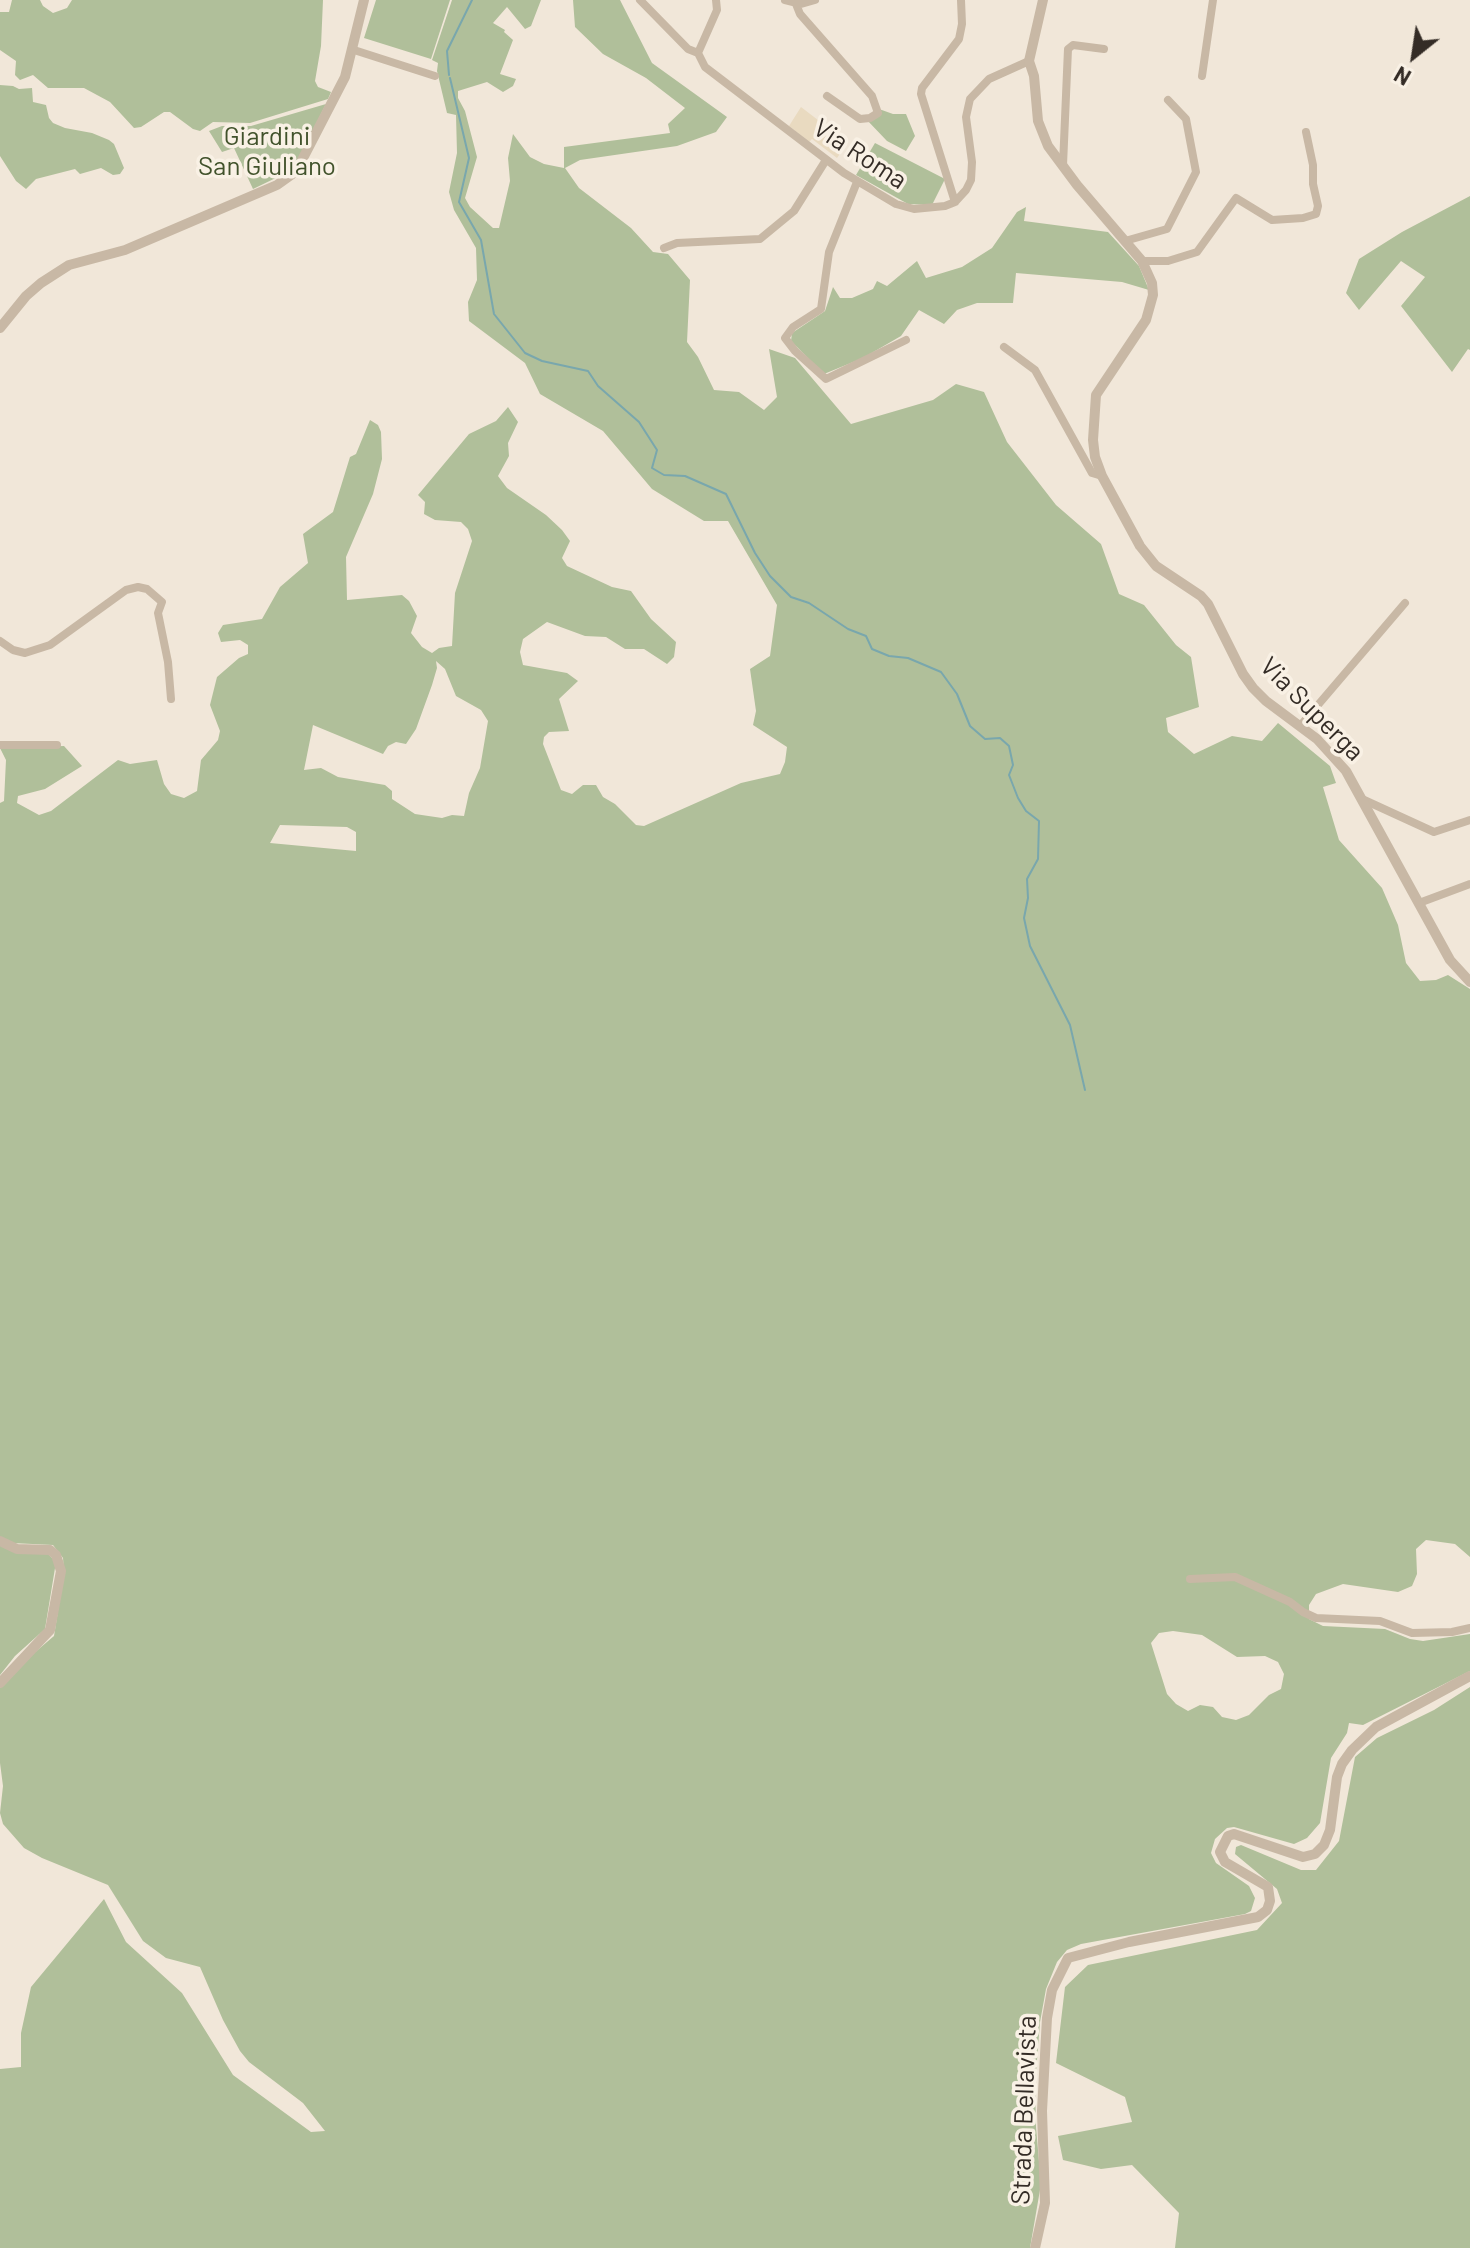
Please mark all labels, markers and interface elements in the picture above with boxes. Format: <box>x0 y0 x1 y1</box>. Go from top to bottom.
north arrow <box>1374 16 1454 96</box>
text: N <box>1389 62 1415 92</box>
street label: Via Roma <box>807 112 913 196</box>
park label: Giardini San Giuliano <box>198 120 336 182</box>
street label: Via Superga <box>1254 651 1370 767</box>
street label: Strada Bellavista <box>1005 2015 1043 2205</box>

